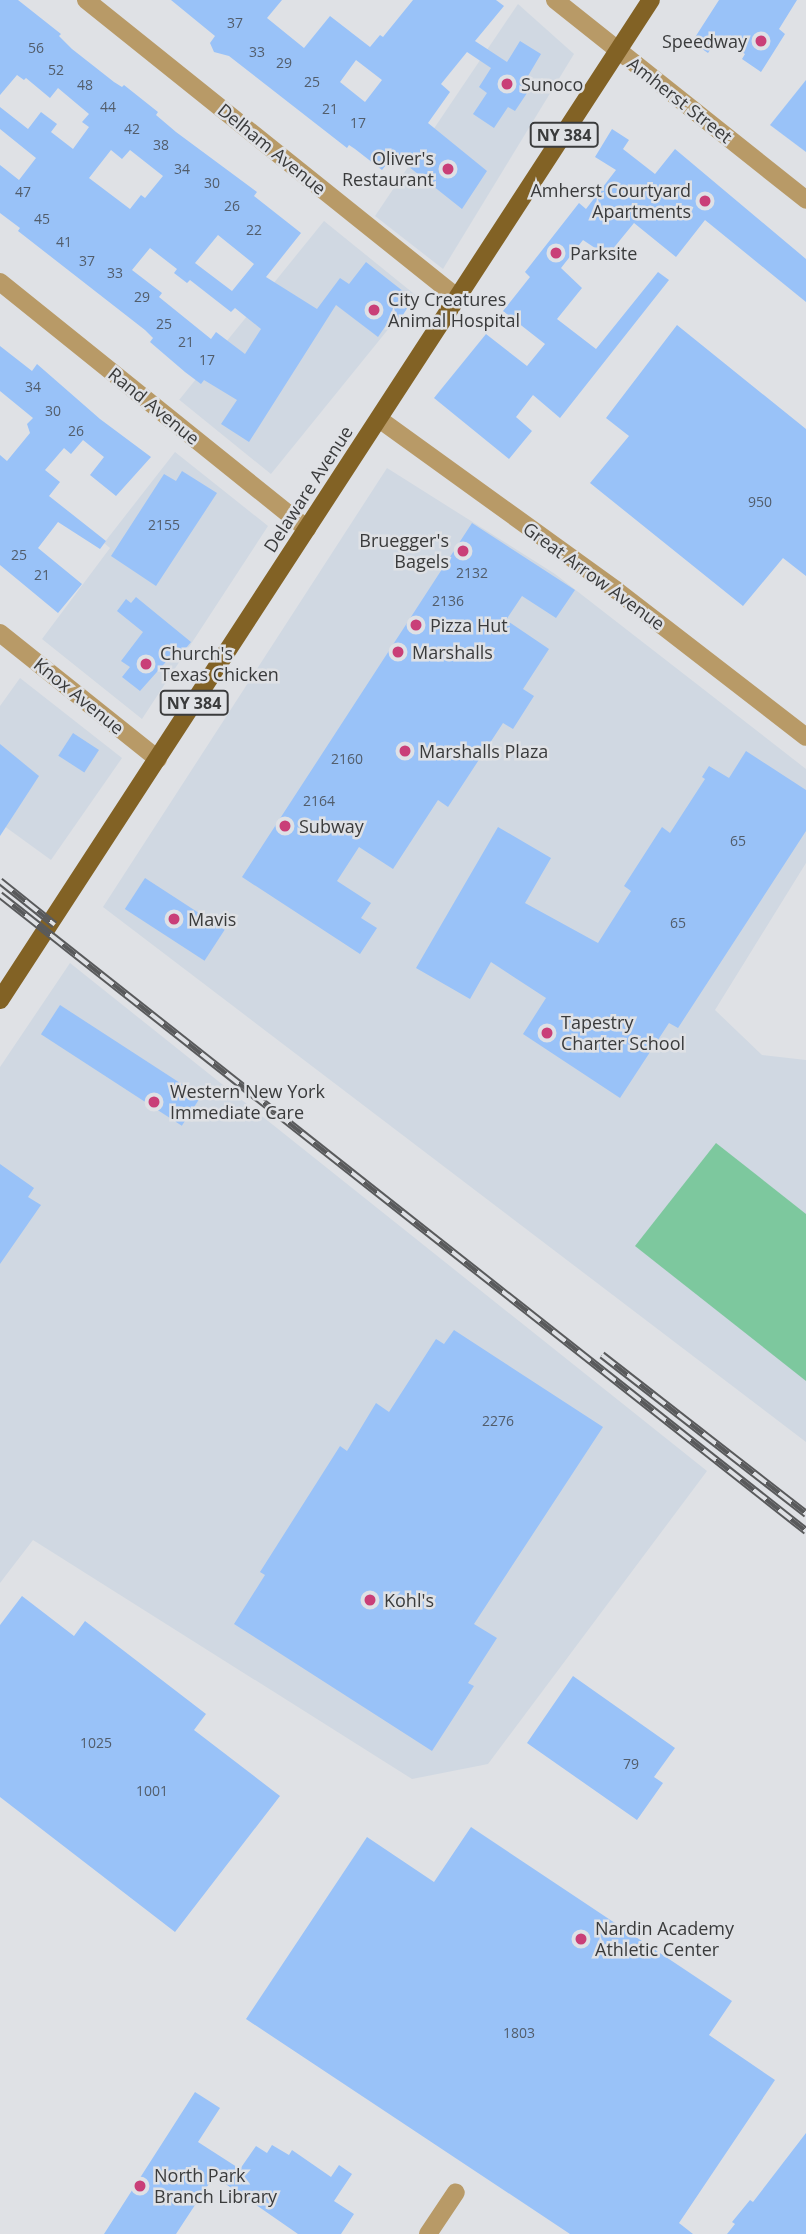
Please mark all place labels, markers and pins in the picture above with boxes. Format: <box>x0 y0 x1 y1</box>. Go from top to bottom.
place label: Speedway <box>662 30 747 52</box>
marker: Speedway <box>753 33 769 49</box>
place label: Sunoco <box>521 73 583 95</box>
marker: Sunoco <box>499 76 515 92</box>
place label: Oliver's Restaurant <box>342 148 434 190</box>
marker: Oliver's Restaurant <box>440 161 456 177</box>
place label: Amherst Courtyard Apartments <box>530 180 691 222</box>
marker: Amherst Courtyard Apartments <box>697 193 713 209</box>
place label: Parksite <box>570 242 637 264</box>
marker: Parksite <box>548 245 564 261</box>
place label: City Creatures Animal Hospital <box>388 289 520 332</box>
marker: City Creatures Animal Hospital <box>366 302 382 318</box>
place label: Bruegger's Bagels <box>359 530 449 572</box>
marker: Bruegger's Bagels <box>455 543 471 559</box>
place label: Pizza Hut <box>430 614 508 636</box>
marker: Pizza Hut <box>408 617 424 633</box>
place label: Marshalls <box>412 641 493 663</box>
place label: Church's Texas Chicken <box>160 643 279 686</box>
marker: Marshalls <box>390 644 406 660</box>
marker: Church's Texas Chicken <box>138 656 154 672</box>
place label: Marshalls Plaza <box>419 740 548 762</box>
marker: Marshalls Plaza <box>397 743 413 759</box>
place label: Subway <box>299 815 364 837</box>
marker: Subway <box>277 818 293 834</box>
place label: Mavis <box>188 908 236 930</box>
marker: Mavis <box>166 911 182 927</box>
place label: Tapestry Charter School <box>561 1012 685 1054</box>
marker: Tapestry Charter School <box>539 1025 555 1041</box>
place label: Western New York Immediate Care <box>170 1081 325 1124</box>
marker: Western New York Immediate Care <box>144 1092 164 1112</box>
place label: Kohl's <box>384 1589 434 1611</box>
marker: Kohl's <box>362 1592 378 1608</box>
place label: Nardin Academy Athletic Center <box>595 1918 734 1960</box>
marker: Nardin Academy Athletic Center <box>573 1931 589 1947</box>
place label: North Park Branch Library <box>154 2165 277 2208</box>
marker: North Park Branch Library <box>132 2178 148 2194</box>

